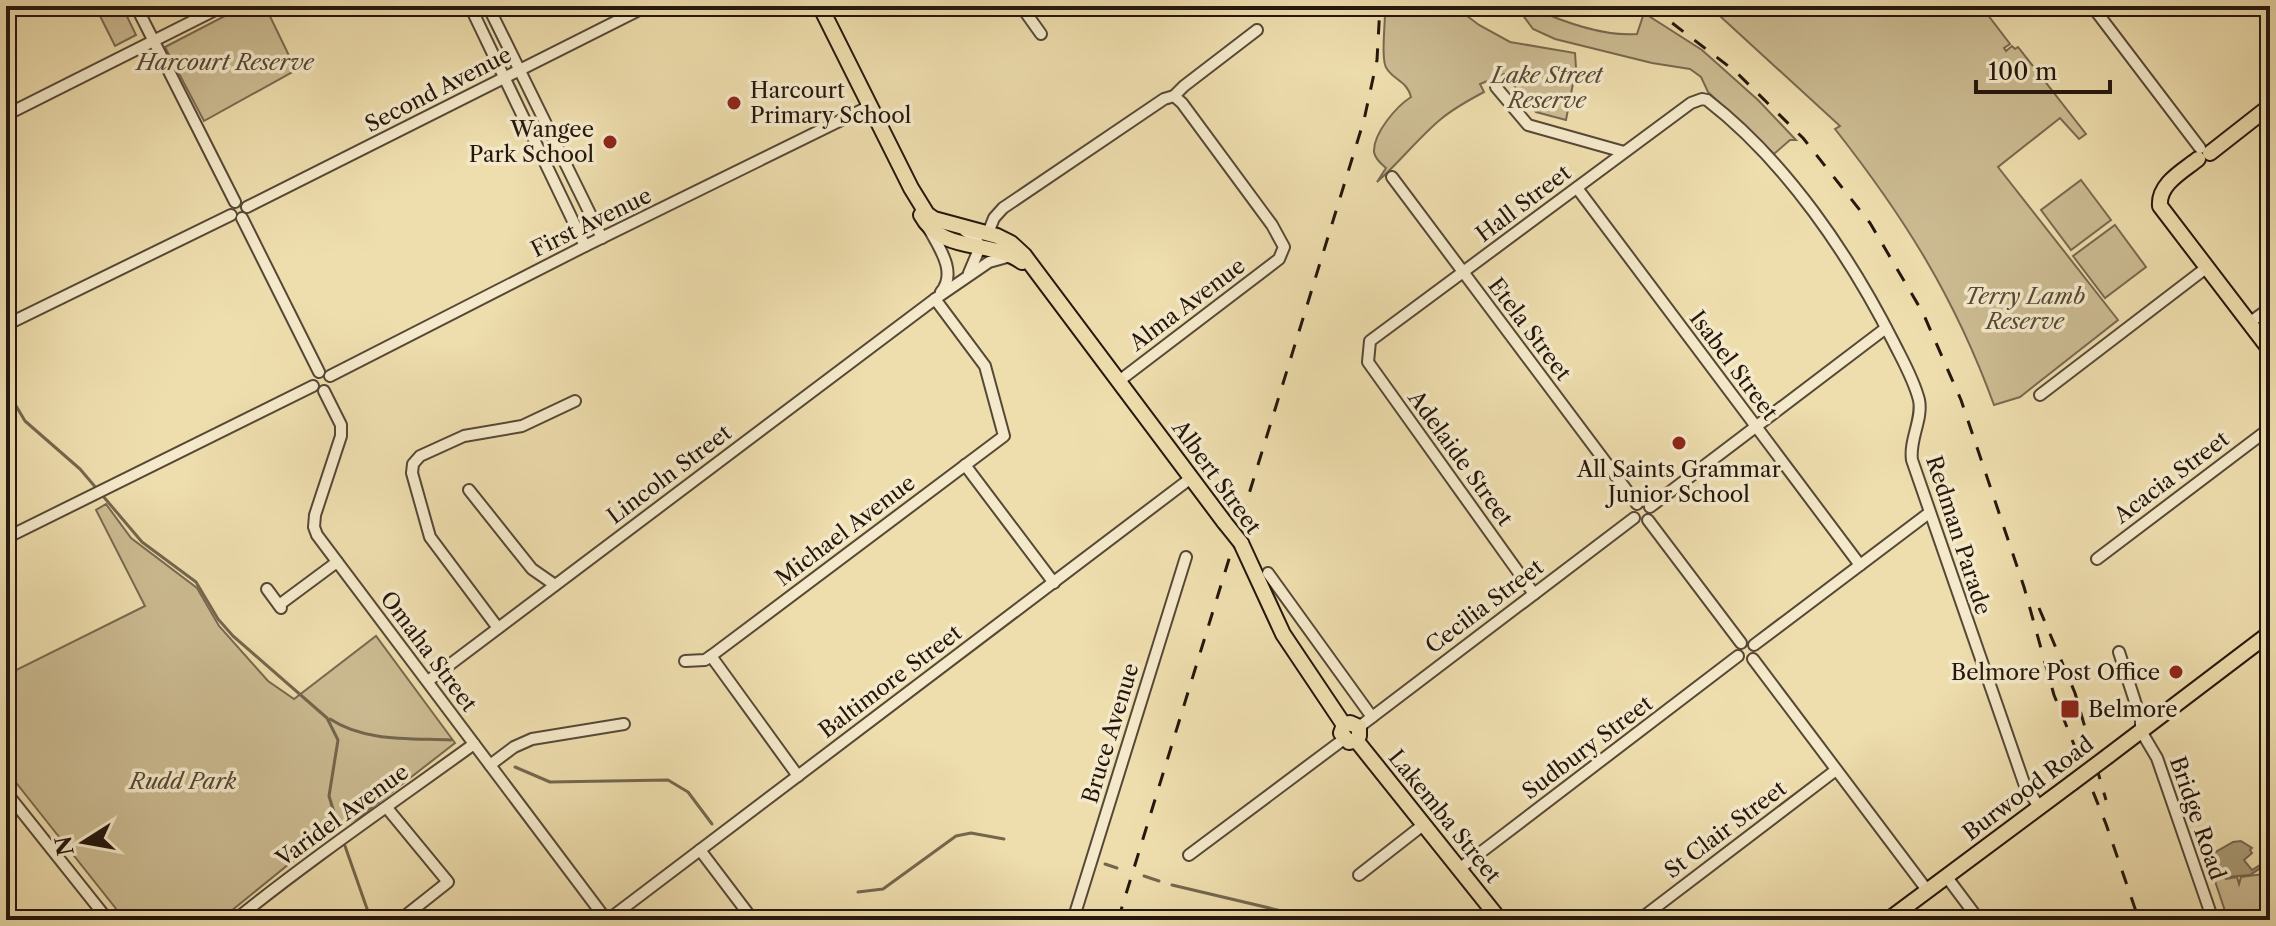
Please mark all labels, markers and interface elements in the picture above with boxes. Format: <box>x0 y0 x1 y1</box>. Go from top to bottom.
street label: Second Avenue <box>360 41 516 138</box>
scale bar <box>1976 44 2110 94</box>
park label: Harcourt Reserve <box>134 49 315 76</box>
text: 100 m <box>1988 57 2057 86</box>
park label: Lake Street Reserve <box>1489 62 1604 114</box>
place label: Harcourt Primary School <box>750 77 912 129</box>
marker: Harcourt Primary School <box>725 94 743 112</box>
place label: Wangee Park School <box>469 116 594 168</box>
marker: Wangee Park School <box>601 133 619 151</box>
street label: Hall Street <box>1471 159 1576 248</box>
street label: First Avenue <box>527 182 656 263</box>
street label: Alma Avenue <box>1123 252 1250 357</box>
street label: Etela Street <box>1482 273 1577 386</box>
park label: Terry Lamb Reserve <box>1965 283 2085 335</box>
street label: Isabel Street <box>1684 305 1784 425</box>
street label: Adelaide Street <box>1402 385 1519 531</box>
street label: Albert Street <box>1166 414 1267 539</box>
street label: Lincoln Street <box>602 419 737 530</box>
street label: Acacia Street <box>2108 425 2234 530</box>
marker: All Saints Grammar Junior School <box>1670 434 1688 452</box>
street label: Redman Parade <box>1920 452 1997 618</box>
place label: All Saints Grammar Junior School <box>1576 456 1781 508</box>
street label: Michael Avenue <box>770 469 920 592</box>
street label: Cecilia Street <box>1420 553 1549 659</box>
street label: Omaha Street <box>375 586 483 717</box>
street label: Baltimore Street <box>814 619 967 744</box>
place label: Belmore Post Office <box>1951 659 2160 686</box>
street label: Bruce Avenue <box>1076 660 1145 807</box>
marker: Belmore Post Office <box>2167 663 2185 681</box>
street label: Sudbury Street <box>1517 690 1658 805</box>
place label: Belmore <box>2088 696 2177 723</box>
marker: Belmore <box>2059 698 2081 720</box>
street label: Burwood Road <box>1958 731 2099 846</box>
street label: Lakemba Street <box>1383 744 1507 889</box>
street label: Bridge Road <box>2164 753 2231 883</box>
street label: Varidel Avenue <box>270 758 414 873</box>
park label: Rudd Park <box>128 768 237 795</box>
street label: St Clair Street <box>1659 775 1792 884</box>
north arrow <box>44 802 124 882</box>
text: N <box>50 834 80 858</box>

